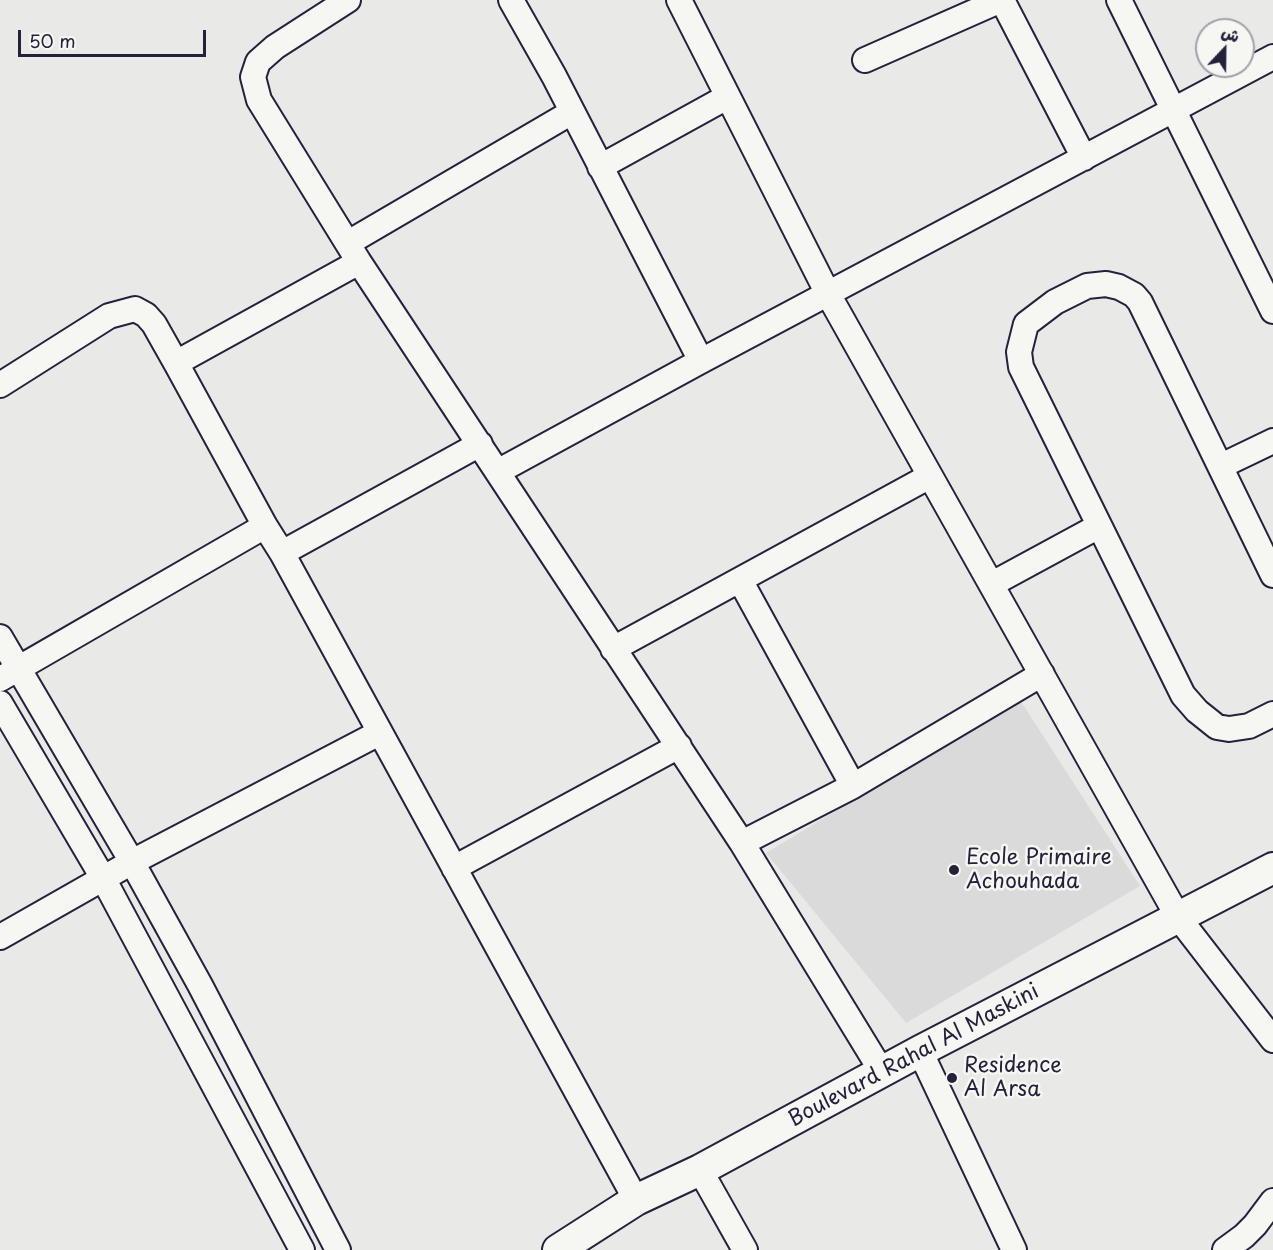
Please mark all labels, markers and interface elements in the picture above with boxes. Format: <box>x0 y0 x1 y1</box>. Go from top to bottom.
scale bar <box>21 18 208 56</box>
north arrow <box>1195 18 1255 78</box>
text: ش <box>1218 19 1244 48</box>
text: 50 m <box>29 27 76 54</box>
place label: Ecole Primaire Achouhada <box>966 845 1112 895</box>
marker: Ecole Primaire Achouhada <box>947 863 961 877</box>
street label: Boulevard Rahal Al Maskini <box>784 979 1044 1133</box>
place label: Residence Al Arsa <box>964 1053 1062 1103</box>
marker: Residence Al Arsa <box>945 1071 959 1085</box>

